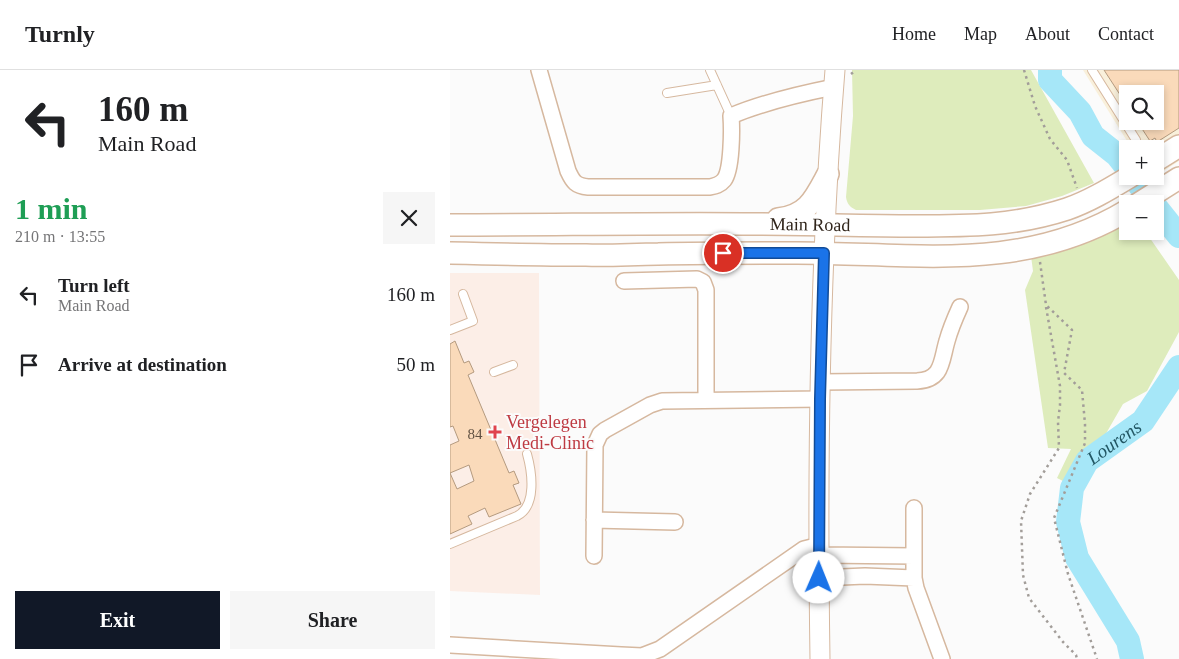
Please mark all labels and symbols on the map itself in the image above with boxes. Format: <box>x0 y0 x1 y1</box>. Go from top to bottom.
street label: Main Road <box>770 214 850 235</box>
pin <box>702 232 744 274</box>
place label: Vergelegen Medi-Clinic <box>506 412 594 453</box>
water label: Lourens <box>1082 416 1145 469</box>
marker: Vergelegen Medi-Clinic <box>488 425 502 439</box>
house number: 84 <box>468 426 483 442</box>
position arrow <box>792 551 844 603</box>

